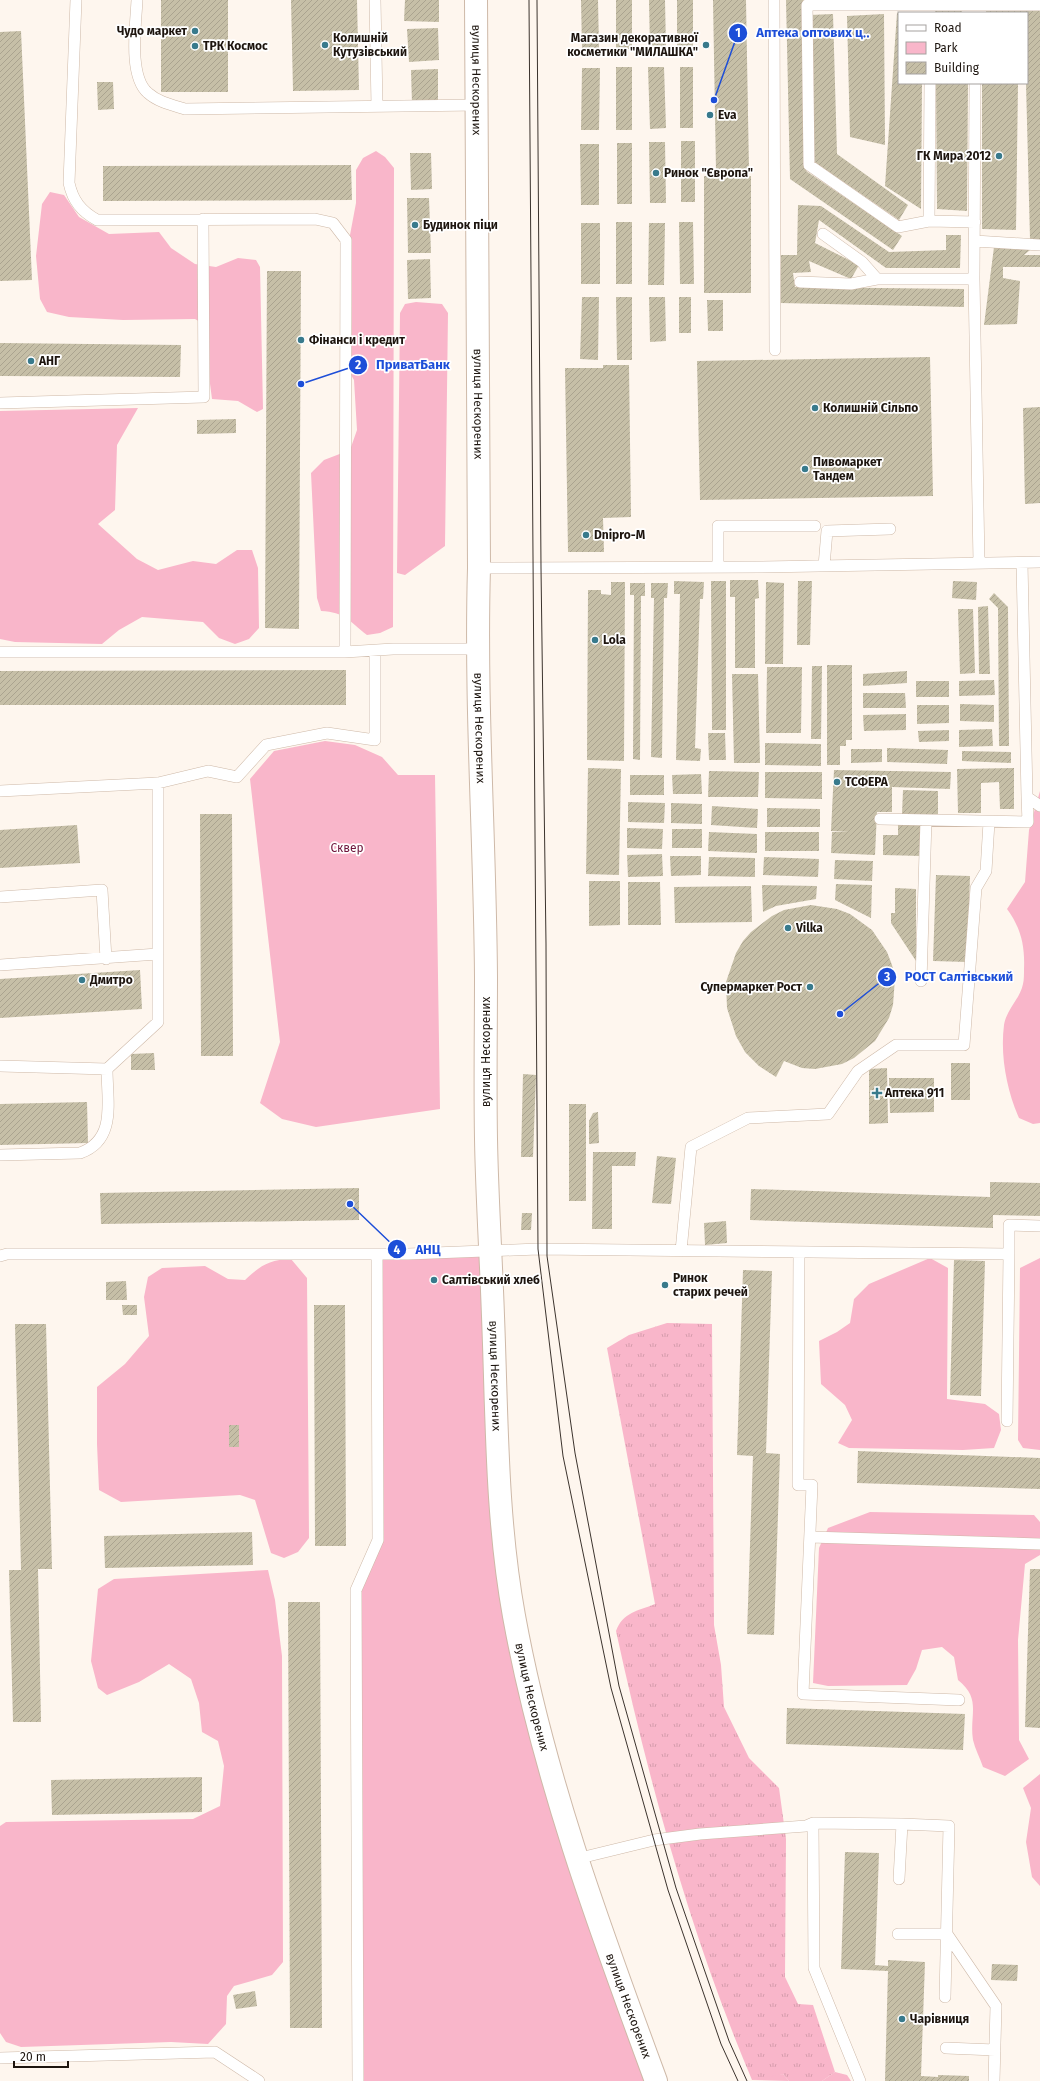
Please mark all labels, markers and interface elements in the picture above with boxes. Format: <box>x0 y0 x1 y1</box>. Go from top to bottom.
legend <box>898 12 1028 84</box>
callout: Аптека оптових ц‥ <box>728 20 877 45</box>
text: Road <box>934 21 962 35</box>
place label: Чудо маркет <box>117 24 187 38</box>
street label: вулиця Нескорених <box>469 25 484 136</box>
text: Аптека оптових ц‥ <box>755 25 870 40</box>
marker: Чудо маркет <box>190 26 200 36</box>
text: 1 <box>735 26 741 40</box>
place label: Колишній Кутузівський <box>333 31 407 59</box>
place label: Магазин декоративної косметики "МИЛАШКА" <box>567 31 700 59</box>
place label: ТРК Космос <box>203 39 268 53</box>
marker: Колишній Кутузівський <box>320 40 330 50</box>
marker: Магазин декоративної косметики "МИЛАШКА" <box>701 40 711 50</box>
marker: ТРК Космос <box>190 41 200 51</box>
text: Park <box>934 41 958 55</box>
text: Building <box>934 61 980 75</box>
place label: Eva <box>718 108 737 122</box>
marker: Eva <box>705 110 715 120</box>
place label: ГК Мира 2012 <box>917 149 991 163</box>
marker: ГК Мира 2012 <box>994 151 1004 161</box>
place label: Ринок "Європа" <box>664 166 753 180</box>
marker: Ринок "Європа" <box>651 168 661 178</box>
place label: Будинок піци <box>423 218 498 232</box>
marker: Будинок піци <box>410 220 420 230</box>
place label: Фінанси і кредит <box>309 333 405 347</box>
marker: Фінанси і кредит <box>296 335 306 345</box>
street label: вулиця Нескорених <box>471 349 485 460</box>
callout: ПриватБанк <box>348 352 458 377</box>
place label: АНГ <box>38 354 61 368</box>
marker: АНГ <box>26 356 36 366</box>
text: ПриватБанк <box>376 357 451 372</box>
text: 2 <box>355 358 361 372</box>
place label: Колишній Сільпо <box>823 401 918 415</box>
marker: Колишній Сільпо <box>810 403 820 413</box>
place label: Пивомаркет Тандем <box>813 455 882 483</box>
marker: Пивомаркет Тандем <box>800 464 810 474</box>
place label: Dnipro-M <box>594 528 646 542</box>
marker: Dnipro-M <box>581 530 591 540</box>
place label: Lola <box>603 633 626 647</box>
marker: Lola <box>590 635 600 645</box>
street label: вулиця Нескорених <box>471 672 488 784</box>
place label: ТСФЕРА <box>845 775 889 789</box>
marker: ТСФЕРА <box>832 777 842 787</box>
park label: Сквер <box>330 841 364 855</box>
place label: Vilka <box>795 921 823 935</box>
marker: Vilka <box>783 923 793 933</box>
callout: РОСТ Салтівський <box>877 964 1021 989</box>
text: РОСТ Салтівський <box>905 969 1013 984</box>
text: 3 <box>883 970 890 984</box>
place label: Дмитро <box>89 973 133 987</box>
marker: Дмитро <box>77 975 87 985</box>
place label: Супермаркет Рост <box>700 980 802 994</box>
marker: Супермаркет Рост <box>805 982 815 992</box>
street label: вулиця Нескорених <box>479 996 493 1107</box>
place label: Аптека 911 <box>884 1086 944 1100</box>
marker: Аптека 911 <box>872 1088 882 1098</box>
callout: АНЦ <box>387 1237 449 1262</box>
text: АНЦ <box>414 1242 441 1257</box>
text: 4 <box>394 1243 401 1257</box>
place label: Ринок старих речей <box>673 1271 748 1299</box>
place label: Салтівський хлеб <box>442 1273 540 1287</box>
marker: Салтівський хлеб <box>429 1275 439 1285</box>
marker: Ринок старих речей <box>660 1280 670 1290</box>
street label: вулиця Нескорених <box>486 1320 504 1432</box>
street label: вулиця Нескорених <box>512 1641 552 1753</box>
street label: вулиця Нескорених <box>603 1951 654 2060</box>
place label: Чарівниця <box>910 2012 969 2026</box>
marker: Чарівниця <box>897 2014 907 2024</box>
scale bar <box>14 2043 68 2069</box>
text: 20 m <box>20 2050 46 2064</box>

